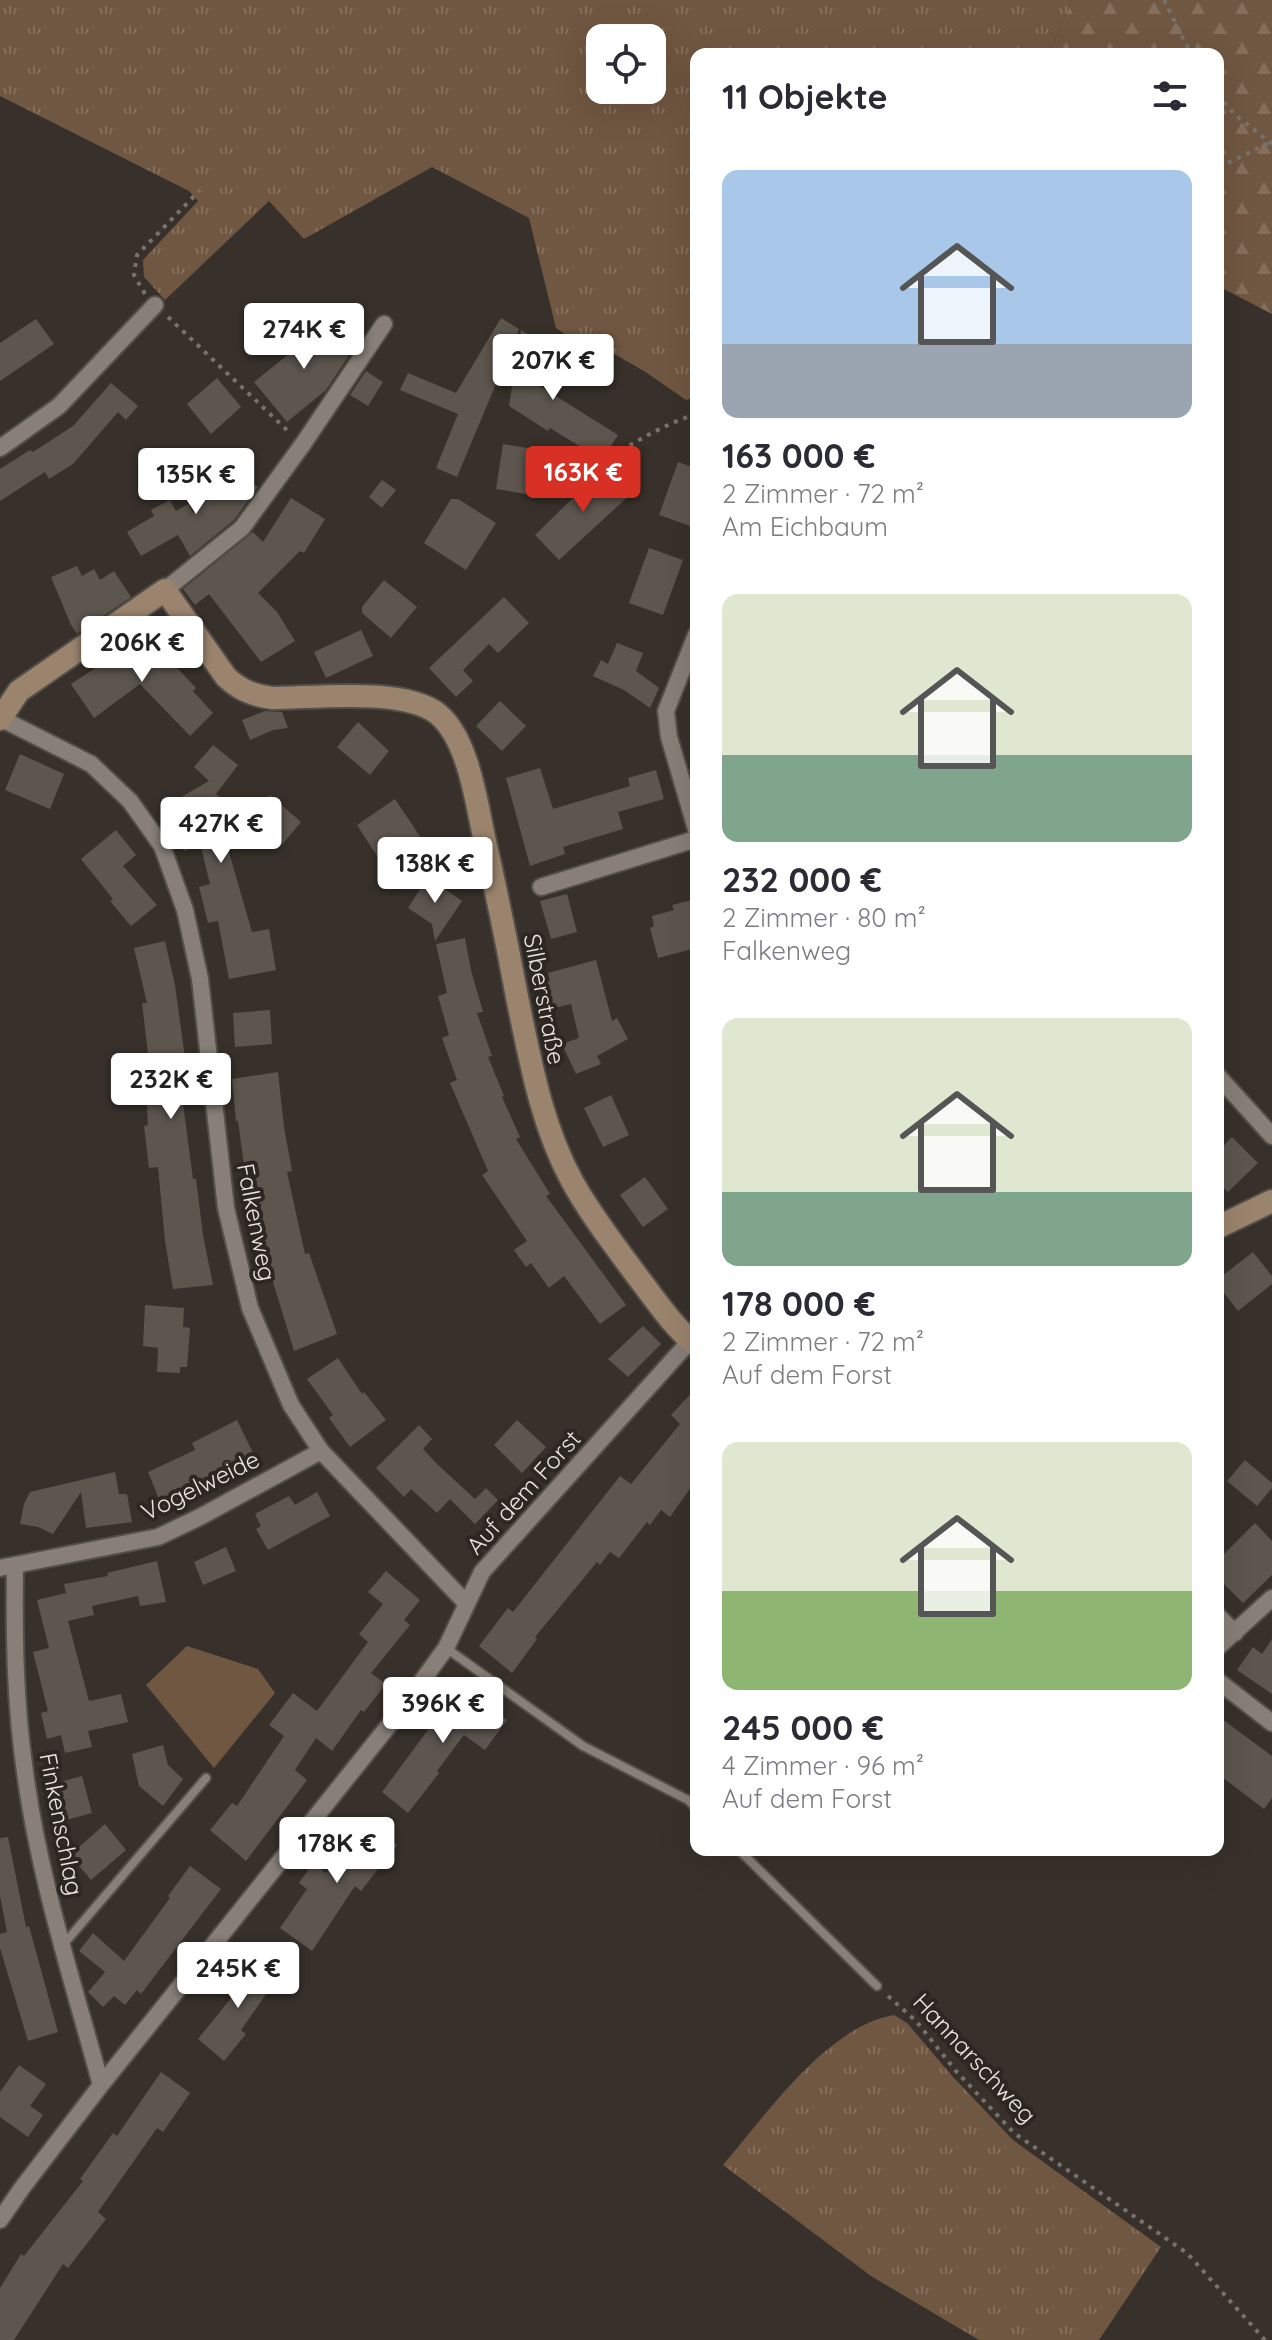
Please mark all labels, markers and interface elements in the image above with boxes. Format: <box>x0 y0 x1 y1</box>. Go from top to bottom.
map controls <box>586 24 666 104</box>
button: locate <box>586 24 666 104</box>
icon: filters <box>1148 74 1192 118</box>
text: 11 Objekte <box>722 75 888 118</box>
icon: home <box>885 222 1029 366</box>
pin: 274K € <box>239 303 369 371</box>
text: 274K € <box>262 312 346 345</box>
pin: 207K € <box>488 334 618 402</box>
text: 207K € <box>511 343 595 376</box>
text: 163 000 € <box>722 434 875 477</box>
pin: 163K € <box>518 446 648 514</box>
pin: 135K € <box>131 448 261 516</box>
text: 163K € <box>543 455 623 488</box>
text: 135K € <box>156 457 236 490</box>
text: 2 Zimmer · 72 m² <box>722 477 924 510</box>
text: Am Eichbaum <box>722 510 888 543</box>
pin: 206K € <box>77 616 207 684</box>
text: 206K € <box>99 625 185 658</box>
icon: home <box>885 646 1029 790</box>
pin: 427K € <box>156 797 286 865</box>
text: 427K € <box>179 806 263 839</box>
pin: 138K € <box>370 837 500 905</box>
text: 138K € <box>396 846 474 879</box>
text: 232 000 € <box>722 858 882 901</box>
text: 2 Zimmer · 80 m² <box>722 901 926 934</box>
street label: Silberstraße <box>518 931 572 1067</box>
text: Falkenweg <box>722 934 851 967</box>
pin: 232K € <box>106 1053 236 1121</box>
text: 232K € <box>129 1062 213 1095</box>
icon: home <box>885 1070 1029 1214</box>
street label: Falkenweg <box>231 1161 283 1283</box>
text: 178 000 € <box>722 1282 876 1325</box>
text: 2 Zimmer · 72 m² <box>722 1325 924 1358</box>
text: Auf dem Forst <box>722 1358 892 1391</box>
street label: Auf dem Forst <box>459 1424 587 1560</box>
street label: Vogelweide <box>136 1443 264 1527</box>
icon: home <box>885 1494 1029 1638</box>
pin: 396K € <box>378 1677 508 1745</box>
text: 396K € <box>401 1686 485 1719</box>
text: 245 000 € <box>722 1706 884 1749</box>
text: 4 Zimmer · 96 m² <box>722 1749 924 1782</box>
street label: Finkenschlag <box>33 1750 91 1898</box>
text: Auf dem Forst <box>722 1782 892 1815</box>
pin: 178K € <box>272 1817 402 1885</box>
text: 178K € <box>297 1826 377 1859</box>
pin: 245K € <box>173 1942 303 2010</box>
text: 245K € <box>195 1951 281 1984</box>
street label: Hannarschweg <box>907 1987 1043 2129</box>

